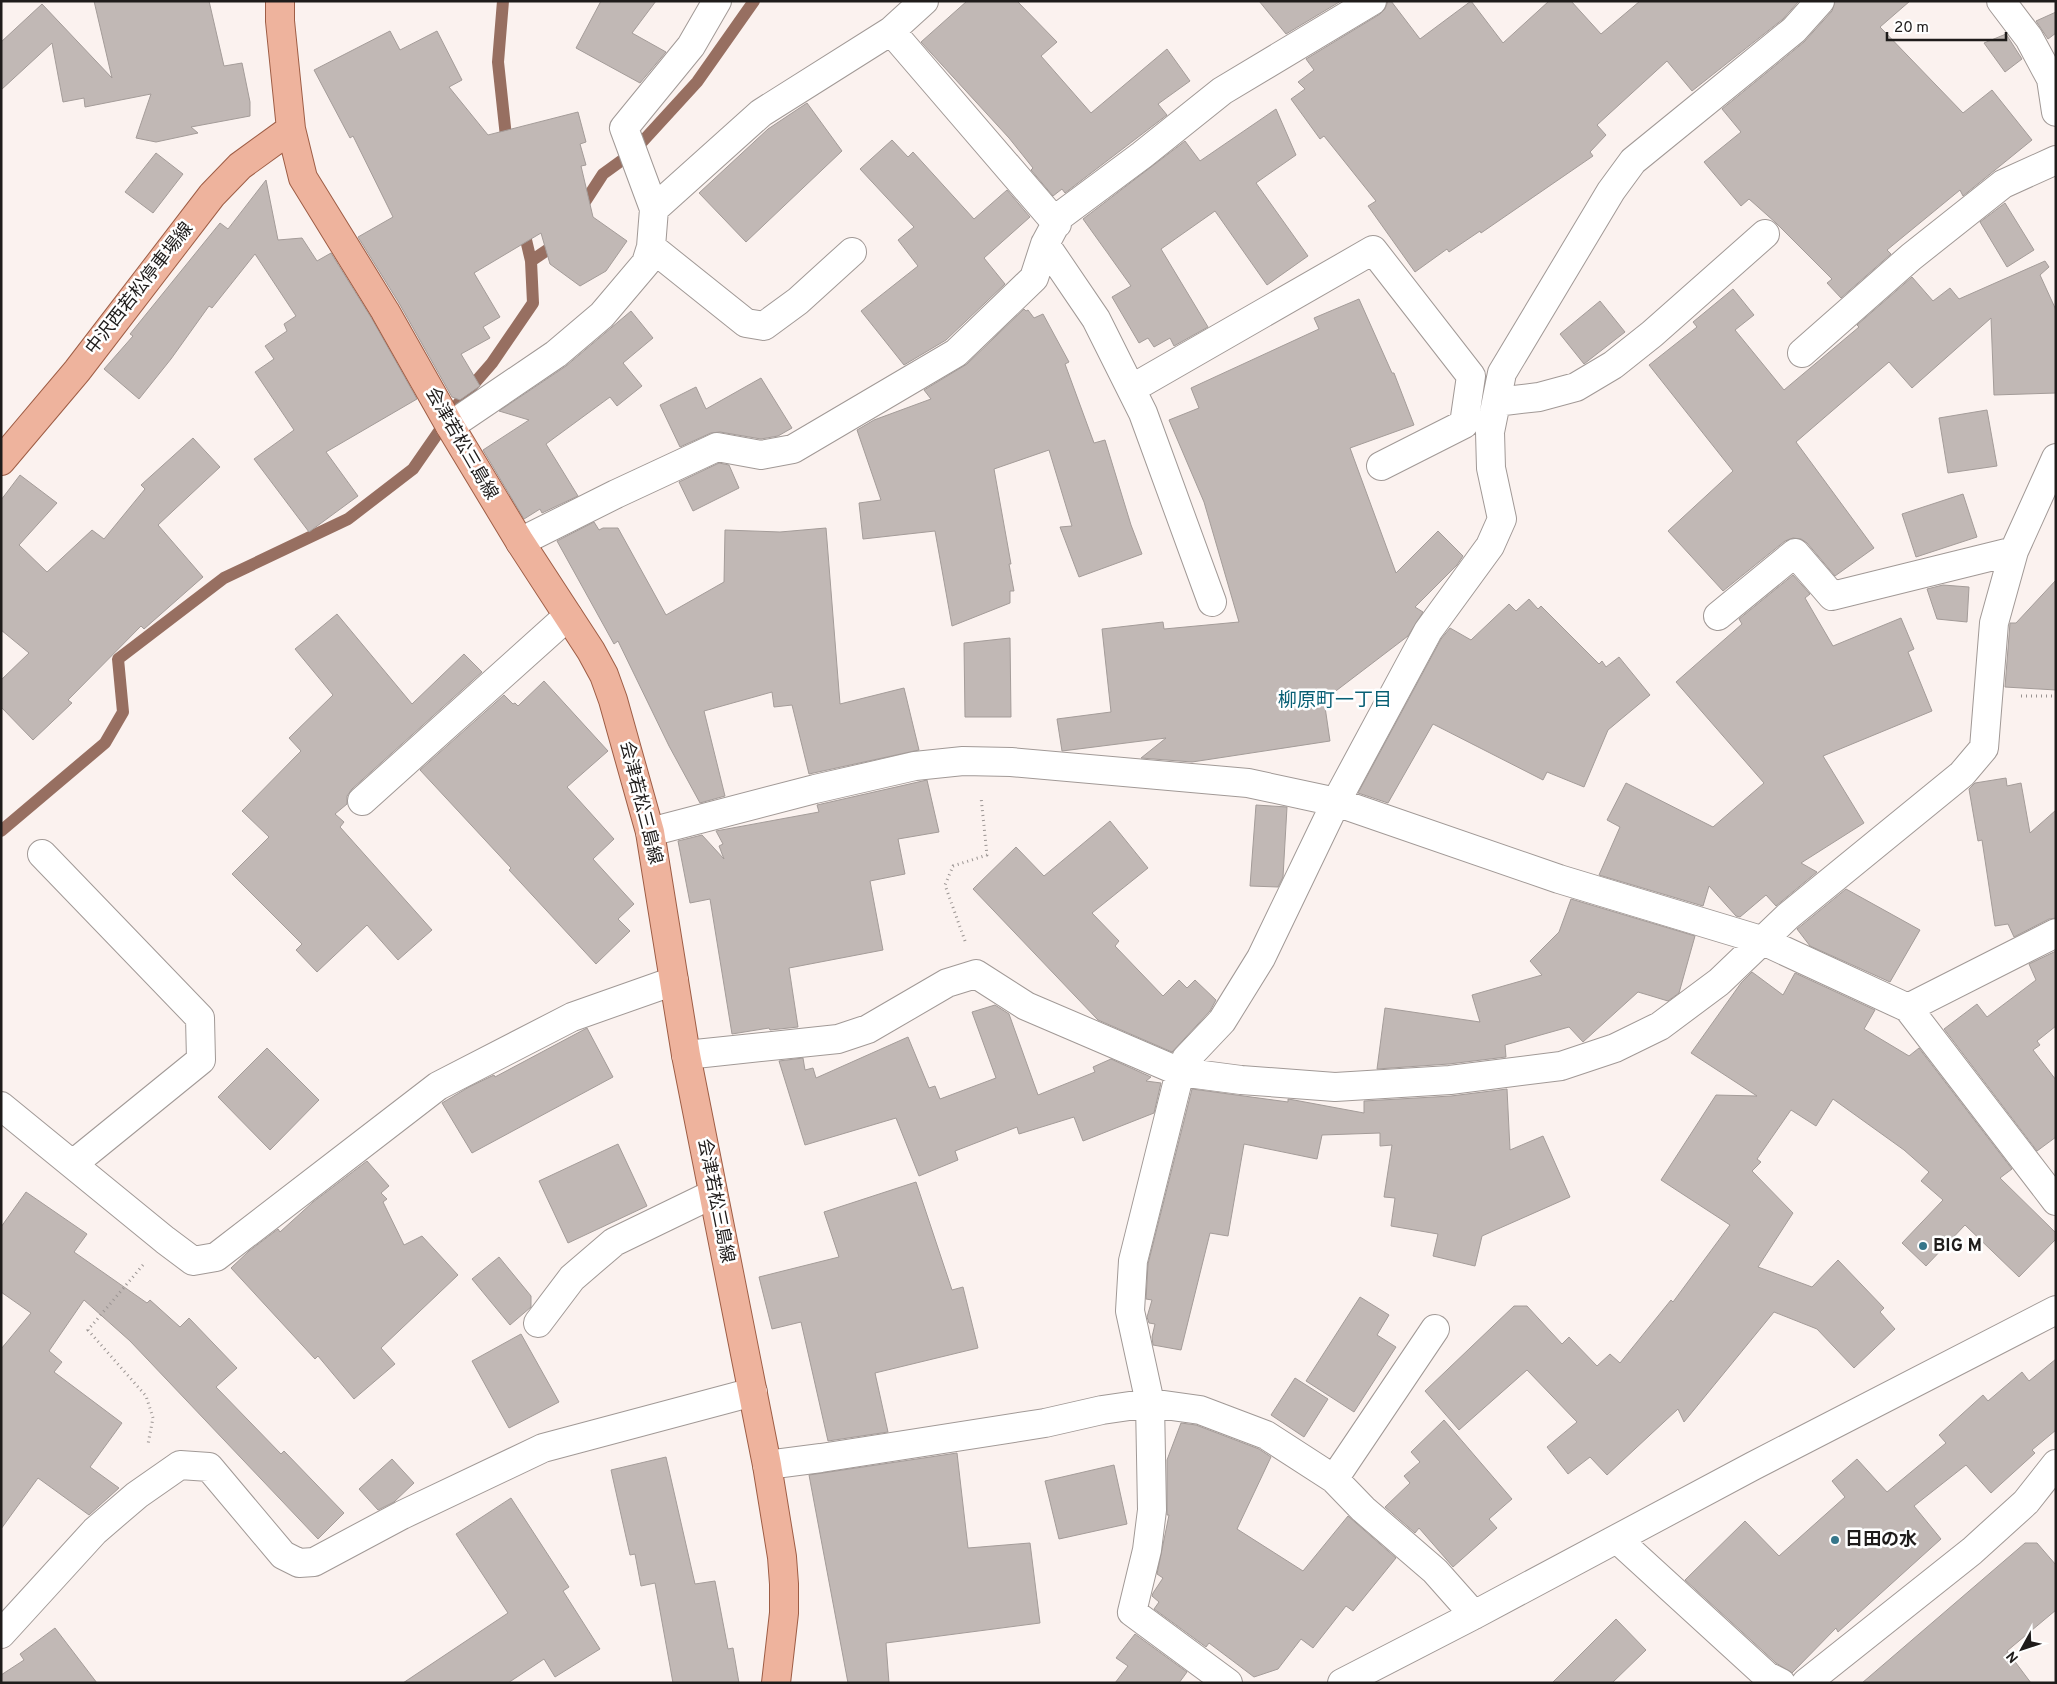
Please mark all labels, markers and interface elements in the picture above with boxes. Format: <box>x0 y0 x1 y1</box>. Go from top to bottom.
scale bar <box>1887 10 2006 42</box>
text: 20 m <box>1894 19 1929 38</box>
street label: 中沢西若松停車場線 <box>81 218 199 360</box>
street label: 会津若松三島線 <box>420 384 502 504</box>
district label: 柳原町一丁目 <box>1278 689 1392 713</box>
street label: 会津若松三島線 <box>614 739 666 867</box>
street label: 会津若松三島線 <box>692 1137 738 1265</box>
place label: BIG M <box>1933 1235 1982 1258</box>
marker: BIG M <box>1917 1240 1929 1252</box>
place label: 日田の水 <box>1845 1529 1917 1552</box>
marker: 日田の水 <box>1829 1534 1841 1546</box>
north arrow <box>1997 1624 2047 1674</box>
text: N <box>2003 1647 2023 1666</box>

